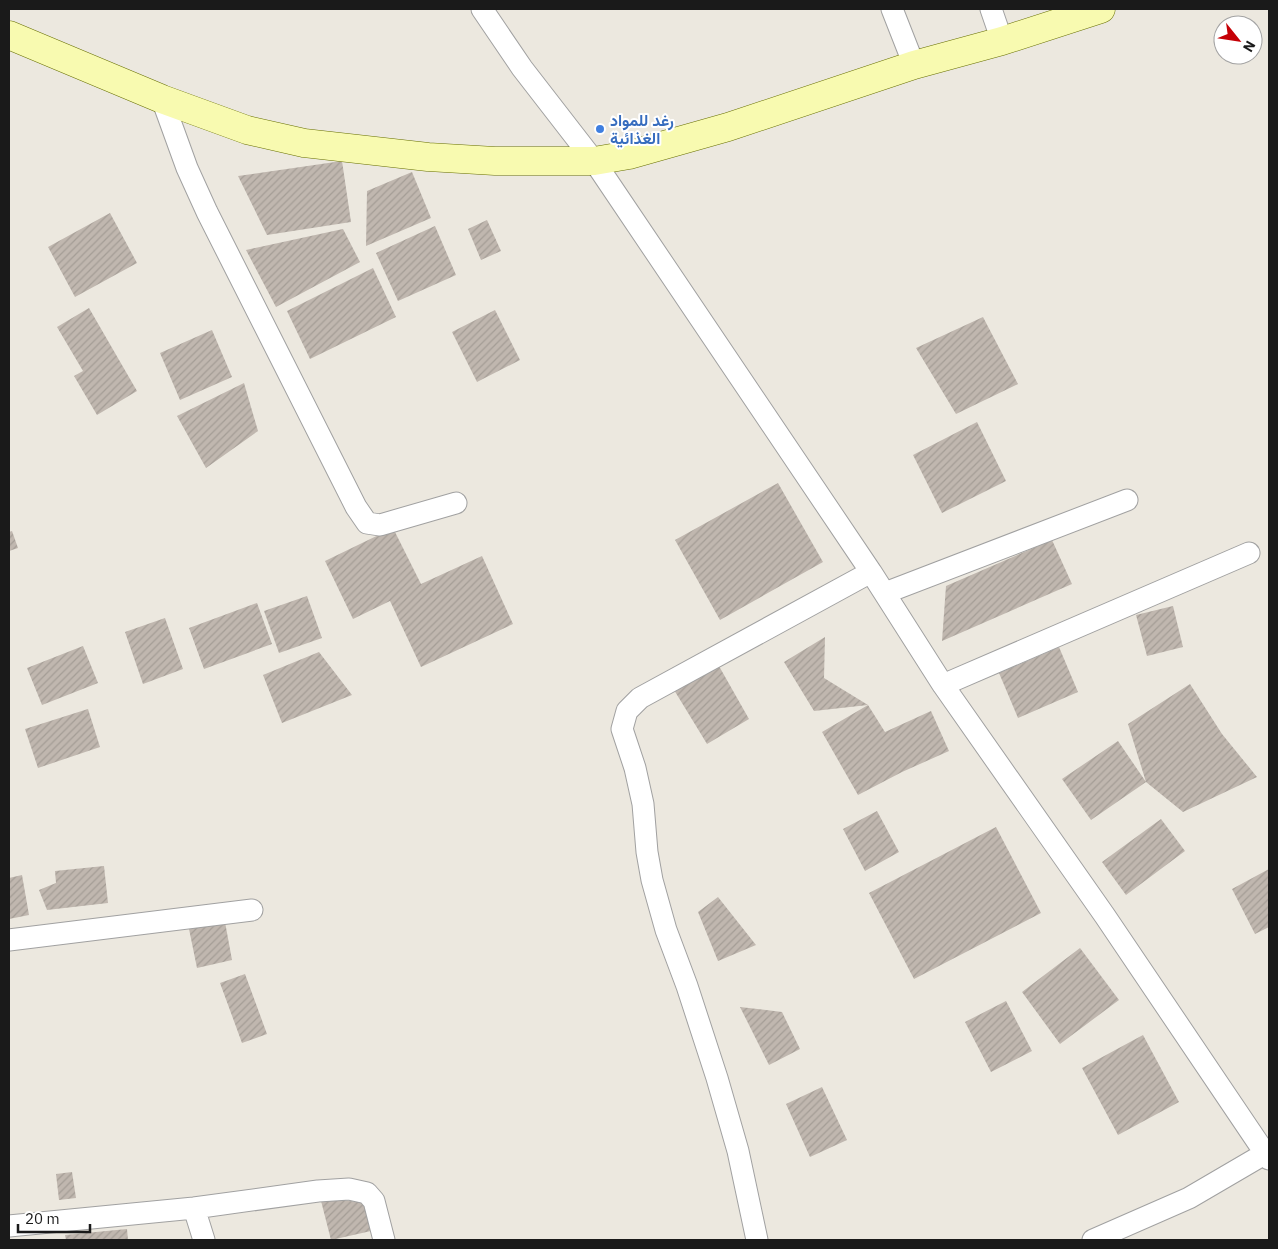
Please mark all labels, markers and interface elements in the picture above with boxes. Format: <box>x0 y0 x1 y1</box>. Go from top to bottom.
north arrow <box>1213 15 1263 65</box>
text: N <box>1239 38 1260 55</box>
place label: رغد للمواد الغذائية <box>610 110 674 148</box>
marker: رغد للمواد الغذائية <box>594 123 606 135</box>
scale bar <box>18 1202 90 1234</box>
text: 20 m <box>25 1209 60 1228</box>

